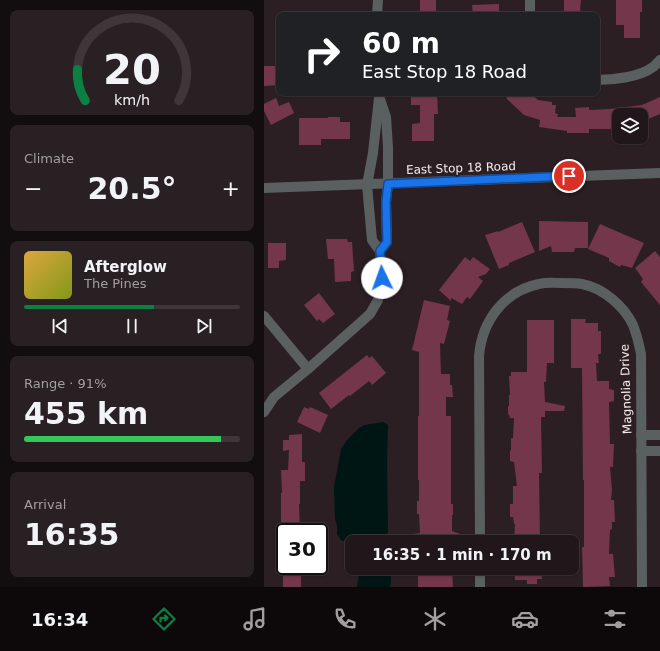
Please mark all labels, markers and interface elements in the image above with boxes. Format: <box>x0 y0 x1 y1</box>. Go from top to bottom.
text: 60 m <box>362 27 440 60</box>
icon: right <box>296 28 348 80</box>
text: 20 <box>103 45 161 94</box>
text: East Stop 18 Road <box>362 61 527 82</box>
text: km/h <box>114 91 150 107</box>
map controls <box>612 108 648 144</box>
button: layers <box>612 108 648 144</box>
text: Climate <box>24 151 74 166</box>
street label: East Stop 18 Road <box>406 159 516 177</box>
pin <box>552 159 586 193</box>
icon: arrive <box>558 165 580 187</box>
text: 20.5° <box>87 171 177 206</box>
text: − <box>24 176 42 201</box>
text: + <box>222 176 240 201</box>
position arrow <box>361 257 403 299</box>
text: Afterglow <box>84 258 167 276</box>
text: The Pines <box>84 276 147 291</box>
icon: previous <box>49 315 71 337</box>
icon: pause <box>121 315 143 337</box>
icon: next <box>193 315 215 337</box>
street label: Magnolia Drive <box>617 344 635 434</box>
text: Range · 91% <box>24 376 107 391</box>
text: 455 km <box>24 396 148 431</box>
text: Arrival <box>24 497 66 512</box>
text: 16:35 <box>24 517 120 552</box>
speed limit sign: 30 <box>276 523 328 575</box>
text: 16:35 · 1 min · 170 m <box>372 546 552 564</box>
icon: directions <box>150 605 178 633</box>
icon: music <box>241 605 269 633</box>
icon: phone <box>331 605 359 633</box>
icon: climate <box>421 605 449 633</box>
icon: car <box>511 605 539 633</box>
icon: filters <box>601 605 629 633</box>
text: 16:34 <box>31 609 88 630</box>

